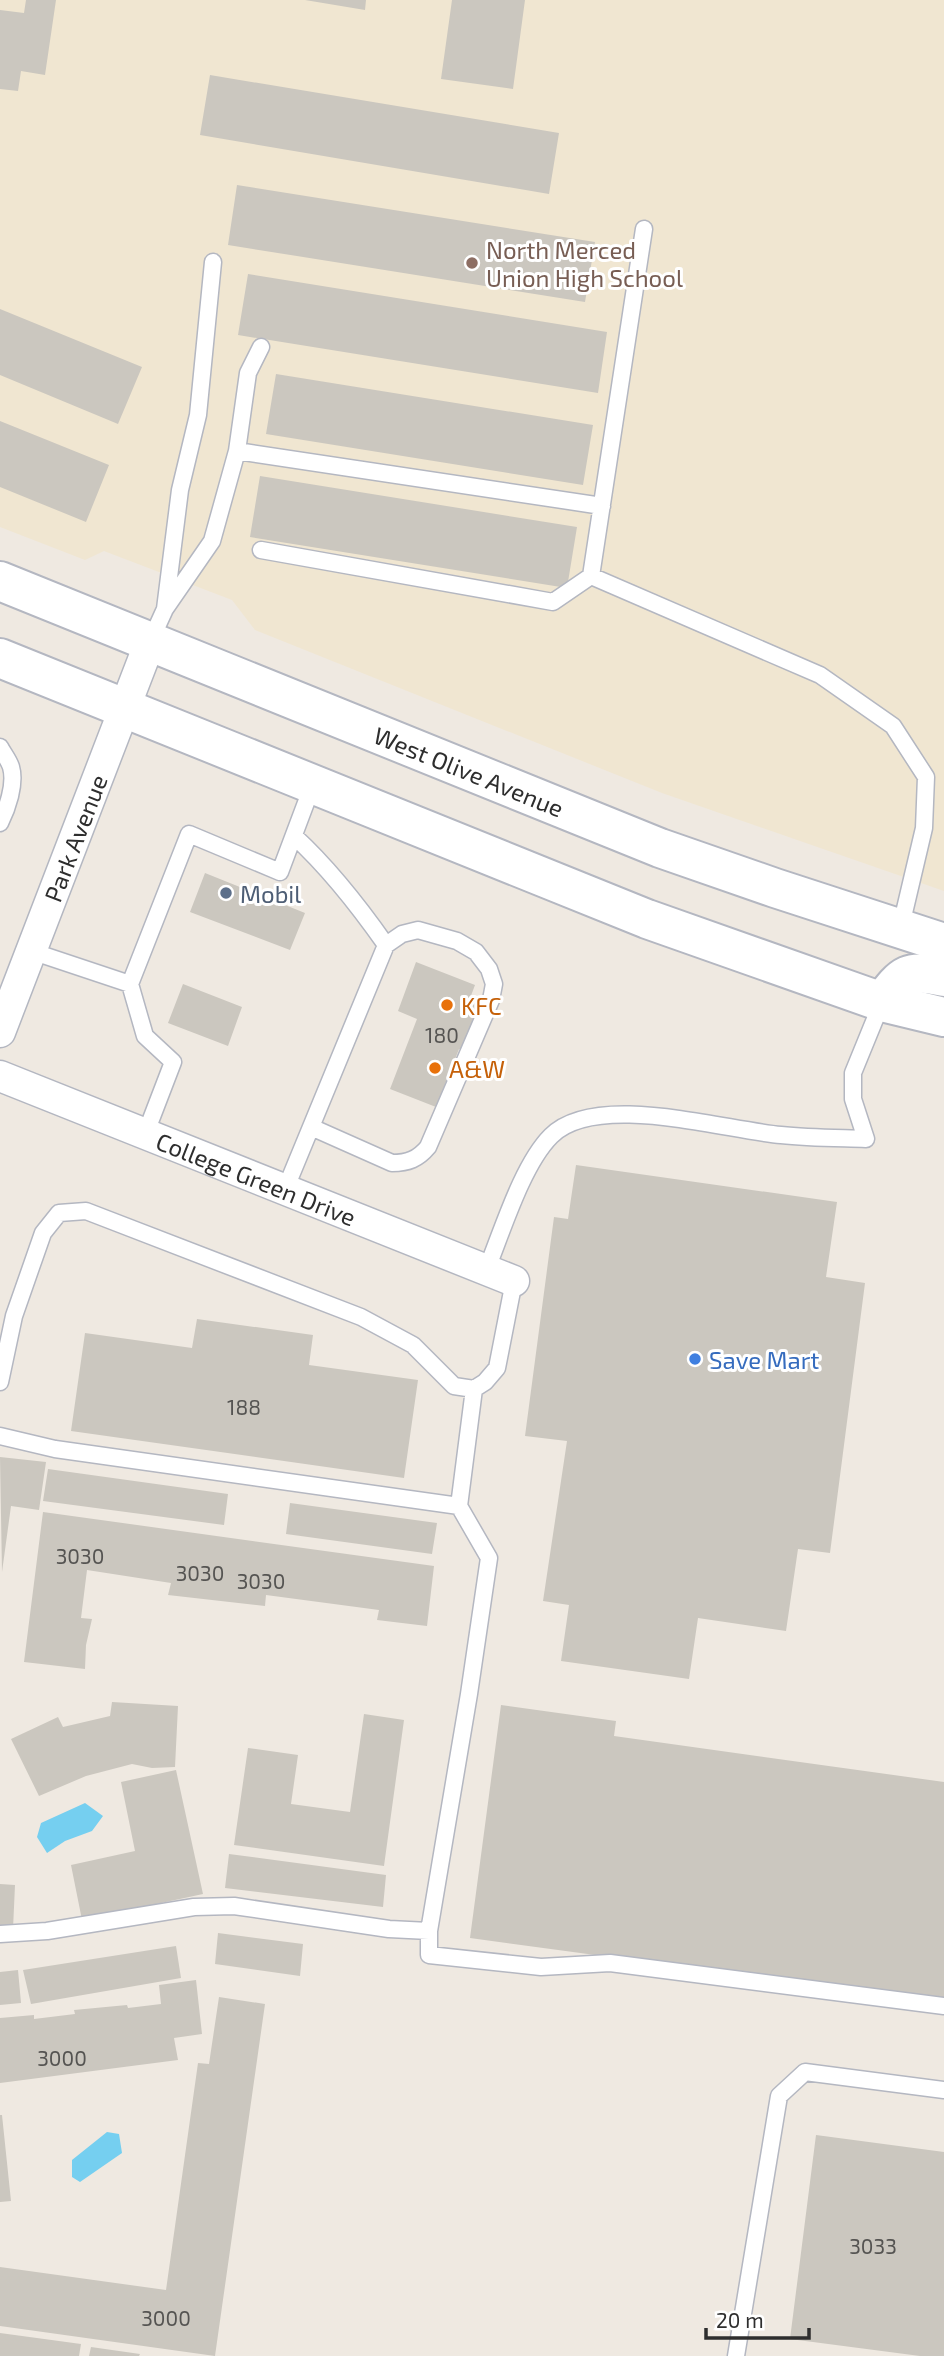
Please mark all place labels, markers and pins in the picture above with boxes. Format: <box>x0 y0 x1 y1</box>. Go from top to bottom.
place label: North Merced Union High School <box>486 235 683 292</box>
marker: North Merced Union High School <box>464 255 480 271</box>
place label: Mobil <box>240 879 301 908</box>
marker: Mobil <box>218 885 234 901</box>
place label: KFC <box>461 991 502 1020</box>
marker: KFC <box>439 997 455 1013</box>
place label: A&W <box>449 1054 505 1083</box>
marker: A&W <box>427 1060 443 1076</box>
place label: Save Mart <box>709 1345 819 1374</box>
marker: Save Mart <box>687 1351 703 1367</box>

